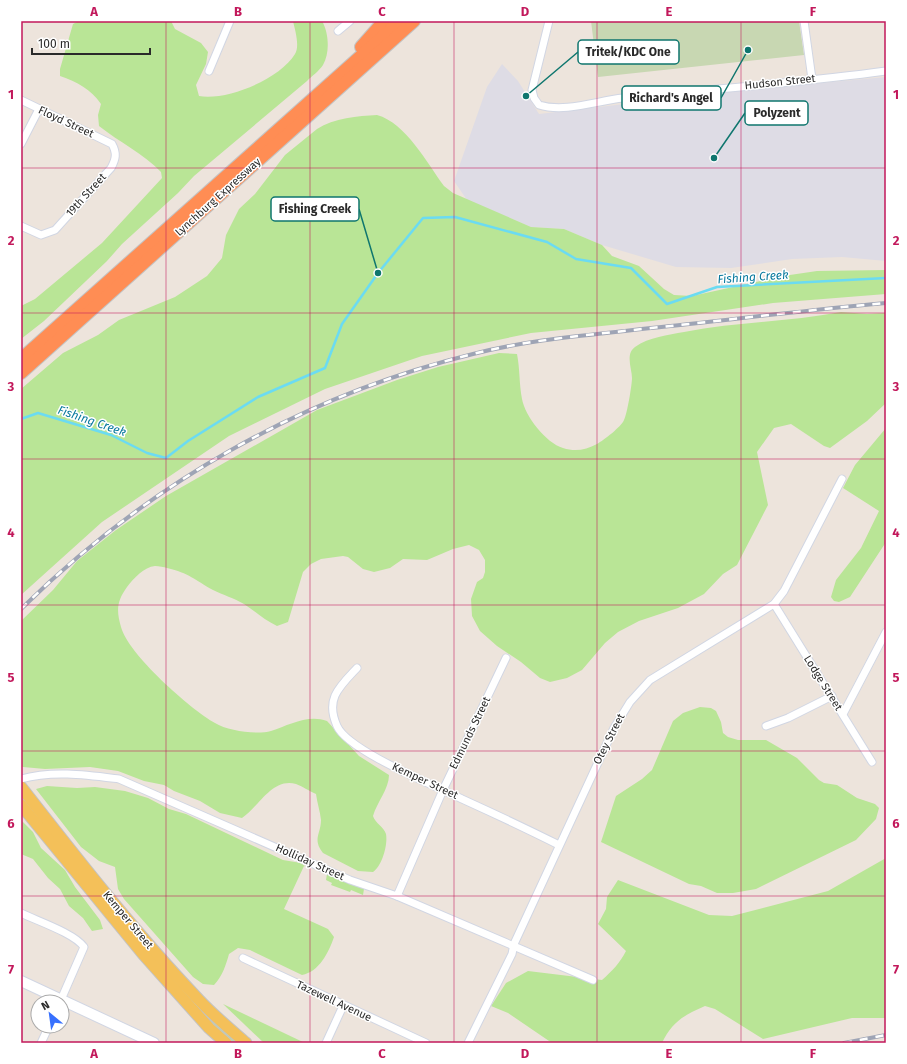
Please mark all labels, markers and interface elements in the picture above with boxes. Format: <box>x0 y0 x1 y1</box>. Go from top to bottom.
text: A <box>89 4 98 19</box>
text: B <box>234 4 242 19</box>
text: C <box>378 4 386 19</box>
text: D <box>521 4 530 19</box>
text: E <box>666 4 673 19</box>
text: F <box>810 4 817 19</box>
scale bar <box>32 30 150 56</box>
text: 100 m <box>38 37 70 51</box>
callout: Tritek/KDC One <box>578 40 679 64</box>
text: Tritek/KDC One <box>585 45 671 59</box>
street label: Hudson Street <box>744 72 816 92</box>
callout: Richard's Angel <box>622 86 721 110</box>
text: 1 <box>8 87 14 102</box>
text: 1 <box>893 87 899 102</box>
text: Richard's Angel <box>629 91 713 105</box>
callout: Polyzent <box>745 101 808 125</box>
street label: Floyd Street <box>36 104 96 140</box>
text: Polyzent <box>753 106 801 120</box>
street label: Lynchburg Expressway <box>173 155 264 239</box>
street label: 19th Street <box>63 171 109 219</box>
callout: Fishing Creek <box>271 197 359 221</box>
text: Fishing Creek <box>279 202 352 216</box>
text: 2 <box>8 233 15 248</box>
text: 2 <box>893 233 900 248</box>
water label: Fishing Creek <box>717 268 789 286</box>
text: 3 <box>7 379 15 394</box>
text: 3 <box>892 379 900 394</box>
water label: Fishing Creek <box>56 403 128 439</box>
text: 4 <box>7 525 15 540</box>
text: 4 <box>892 525 900 540</box>
street label: Lodge Street <box>801 653 845 713</box>
text: 5 <box>8 670 15 685</box>
text: 5 <box>893 670 900 685</box>
street label: Edmunds Street <box>447 695 493 771</box>
street label: Otey Street <box>591 711 627 767</box>
street label: Kemper Street <box>390 760 460 802</box>
text: 6 <box>7 816 15 831</box>
text: 6 <box>892 816 900 831</box>
street label: Holliday Street <box>274 841 346 883</box>
street label: Kemper Street <box>100 889 156 952</box>
text: 7 <box>8 962 14 977</box>
text: 7 <box>893 962 899 977</box>
street label: Tazewell Avenue <box>294 978 374 1024</box>
north arrow <box>30 994 70 1034</box>
text: N <box>39 998 52 1013</box>
text: A <box>89 1046 98 1061</box>
text: B <box>234 1046 242 1061</box>
text: C <box>378 1046 386 1061</box>
text: D <box>521 1046 530 1061</box>
text: E <box>666 1046 673 1061</box>
text: F <box>810 1046 817 1061</box>

